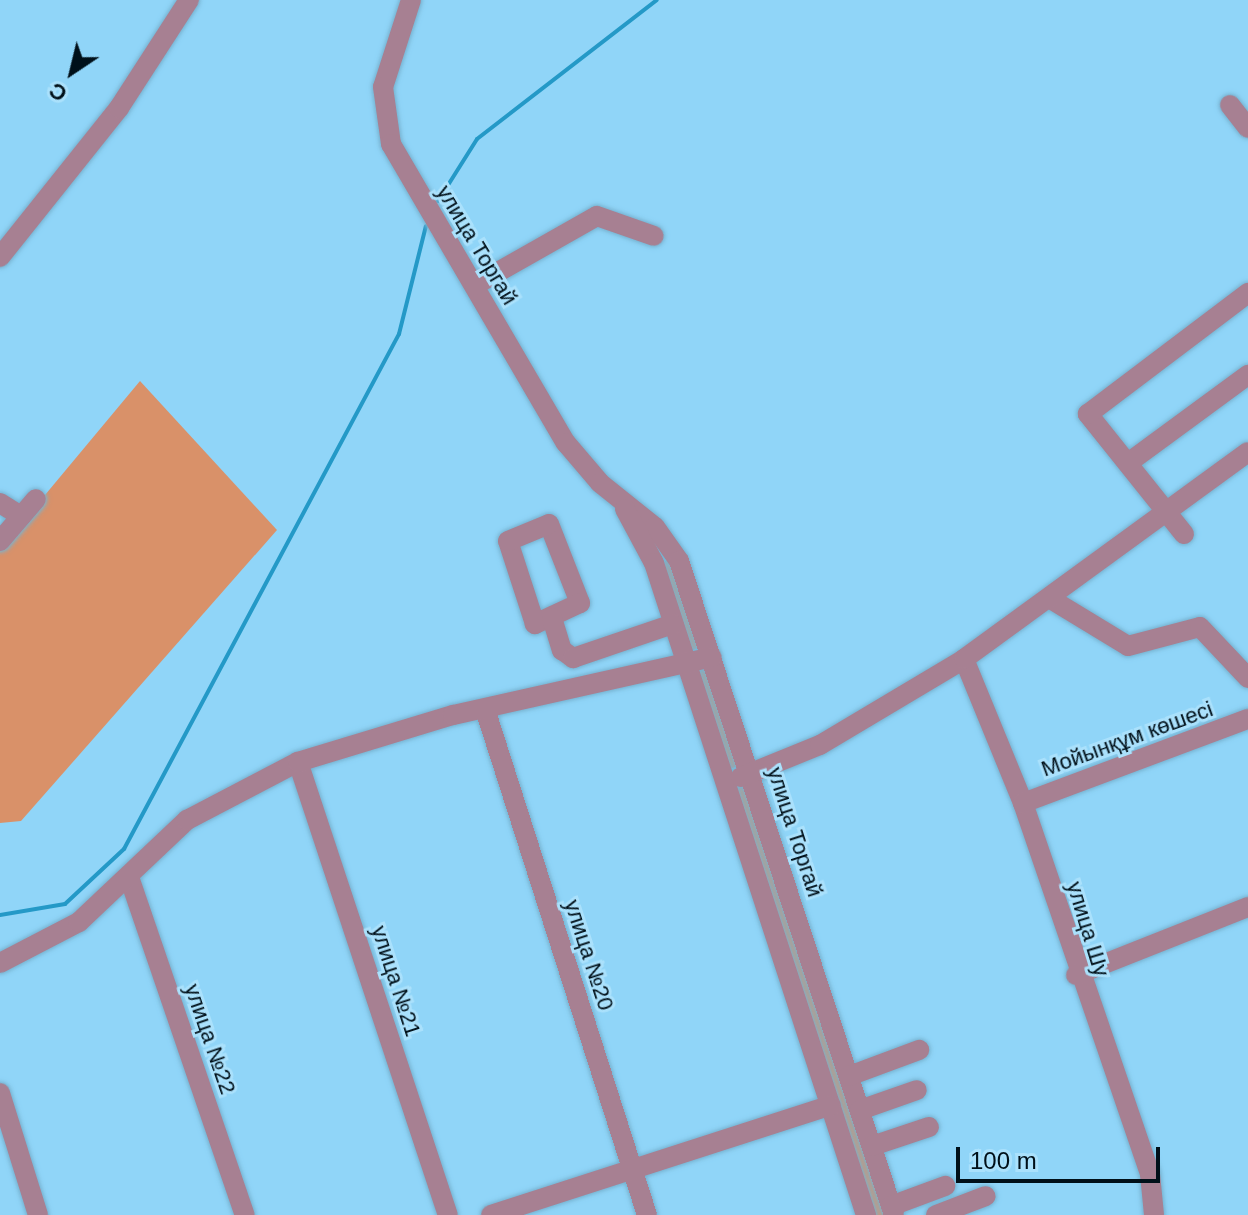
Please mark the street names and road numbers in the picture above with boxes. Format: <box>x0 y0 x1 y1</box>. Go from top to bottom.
street label: улица Торгай <box>431 180 523 310</box>
street label: Мойынқұм көшесі <box>1038 696 1216 782</box>
street label: улица Торгай <box>762 764 828 900</box>
street label: улица Шу <box>1061 878 1115 980</box>
street label: улица №20 <box>559 896 619 1014</box>
street label: улица №21 <box>366 922 426 1040</box>
street label: улица №22 <box>179 980 241 1098</box>

